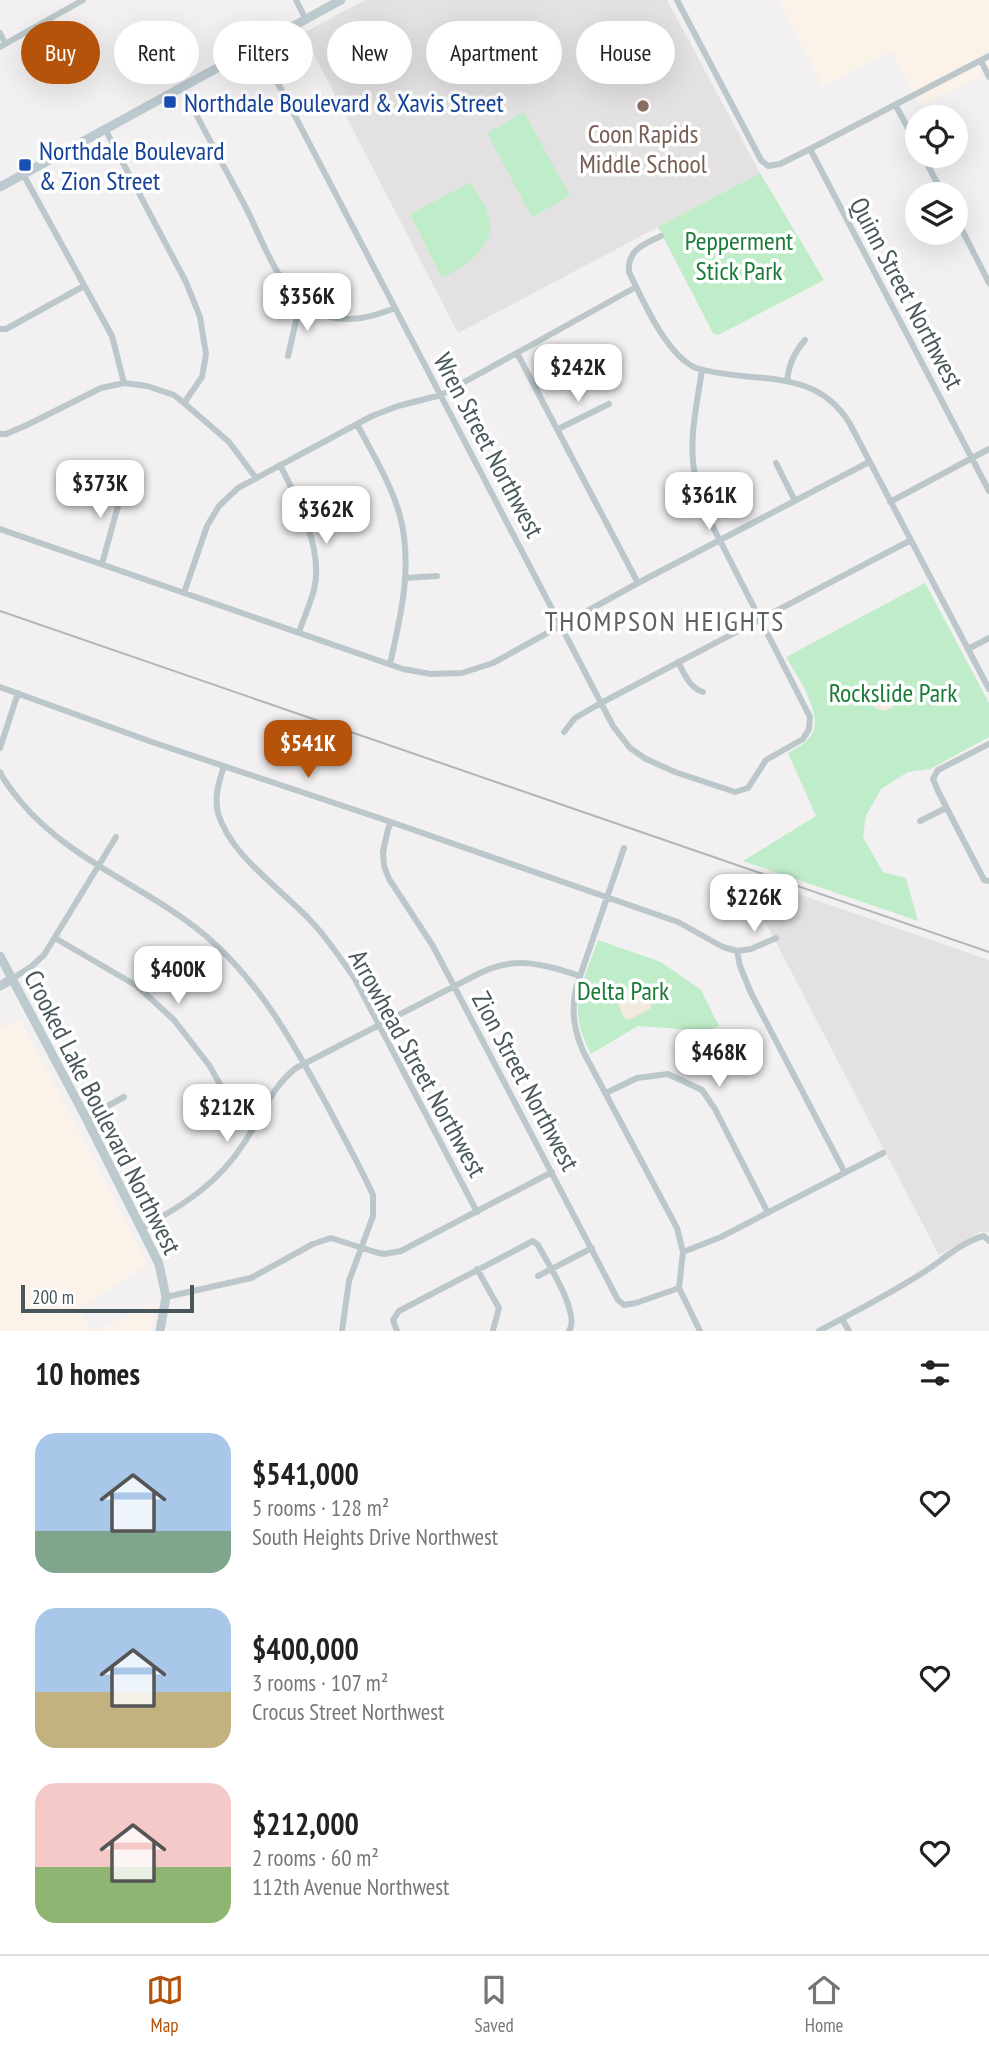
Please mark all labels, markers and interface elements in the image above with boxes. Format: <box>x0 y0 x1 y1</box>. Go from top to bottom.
chip: Buy <box>21 21 100 84</box>
chip: Rent <box>114 21 199 84</box>
chip: Filters <box>213 21 313 84</box>
chip: New <box>327 21 412 84</box>
chip: Apartment <box>426 21 562 84</box>
chip: House <box>576 21 675 84</box>
place label: Northdale Boulevard & Xavis Street <box>184 86 504 119</box>
marker: Northdale Boulevard & Xavis Street <box>162 94 178 110</box>
marker: Coon Rapids Middle School <box>635 98 651 114</box>
map controls <box>905 105 968 245</box>
button: locate <box>905 105 968 168</box>
place label: Coon Rapids Middle School <box>579 117 707 180</box>
place label: Northdale Boulevard & Zion Street <box>39 134 225 197</box>
marker: Northdale Boulevard & Zion Street <box>17 157 33 173</box>
button: layers <box>905 182 968 245</box>
street label: Quinn Street Northwest <box>843 192 971 394</box>
park label: Pepperment Stick Park <box>685 224 793 287</box>
pin: $356K <box>258 274 356 333</box>
text: $356K <box>279 281 335 310</box>
pin: $242K <box>529 344 627 404</box>
street label: Wren Street Northwest <box>427 347 551 543</box>
text: $242K <box>550 352 606 381</box>
pin: $373K <box>51 461 149 520</box>
text: $373K <box>72 468 128 497</box>
pin: $361K <box>660 472 758 532</box>
text: $361K <box>681 480 737 509</box>
pin: $362K <box>277 486 375 546</box>
text: $362K <box>298 494 354 523</box>
district label: THOMPSON HEIGHTS <box>545 602 785 639</box>
park label: Rockslide Park <box>829 676 957 709</box>
pin: $541K <box>259 720 357 780</box>
text: $541K <box>280 728 336 757</box>
pin: $226K <box>705 874 803 934</box>
text: $226K <box>726 882 782 911</box>
street label: Arrowhead Street Northwest <box>342 944 494 1182</box>
pin: $400K <box>129 946 227 1006</box>
text: $400K <box>150 954 206 983</box>
street label: Crooked Lake Boulevard Northwest <box>17 965 189 1259</box>
park label: Delta Park <box>577 974 669 1007</box>
street label: Zion Street Northwest <box>465 986 587 1176</box>
pin: $468K <box>670 1030 768 1089</box>
text: $468K <box>691 1037 747 1066</box>
pin: $212K <box>178 1084 276 1144</box>
text: $212K <box>199 1092 255 1121</box>
scale bar <box>21 1282 194 1314</box>
text: 200 m <box>32 1285 74 1309</box>
text: 10 homes <box>35 1354 140 1393</box>
icon: filters <box>916 1354 954 1392</box>
text: $541,000 <box>252 1454 359 1493</box>
icon: home <box>91 1461 175 1545</box>
icon: heart <box>916 1484 954 1522</box>
text: 5 rooms · 128 m² <box>252 1493 389 1522</box>
text: South Heights Drive Northwest <box>252 1522 498 1551</box>
text: $400,000 <box>252 1629 359 1668</box>
icon: home <box>91 1636 175 1720</box>
icon: heart <box>916 1659 954 1697</box>
text: 3 rooms · 107 m² <box>252 1668 388 1697</box>
text: Crocus Street Northwest <box>252 1697 444 1726</box>
text: $212,000 <box>252 1804 359 1843</box>
icon: home <box>91 1811 175 1895</box>
icon: heart <box>916 1834 954 1872</box>
text: 2 rooms · 60 m² <box>252 1843 379 1872</box>
text: 112th Avenue Northwest <box>252 1872 449 1901</box>
tab: Map <box>146 1971 184 2037</box>
tab: Saved <box>475 1971 514 2037</box>
tab: Home <box>805 1971 843 2037</box>

